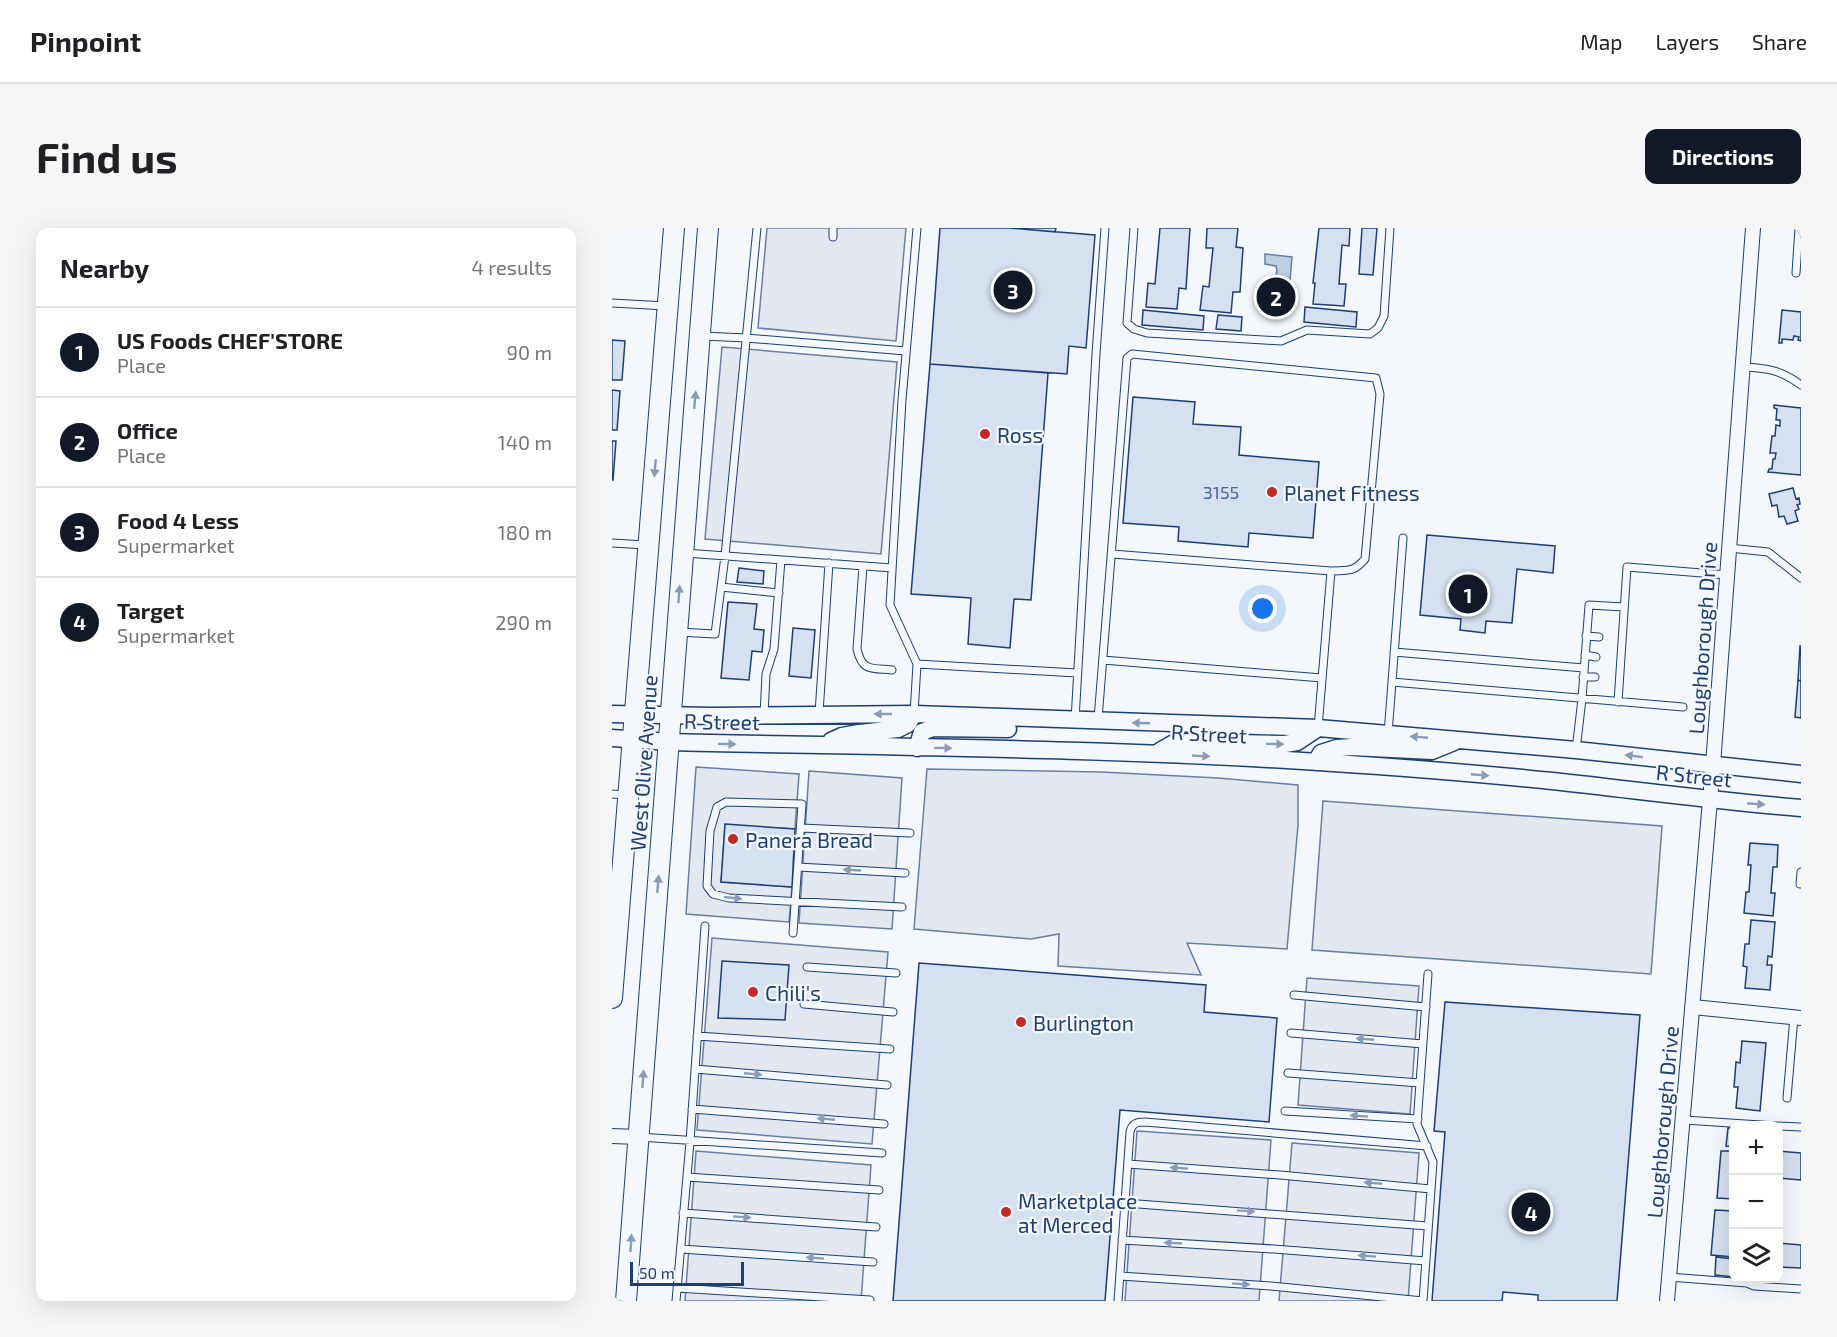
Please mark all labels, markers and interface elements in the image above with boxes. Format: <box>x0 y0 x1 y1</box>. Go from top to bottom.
text: Pinpoint <box>30 24 141 58</box>
text: Map <box>1580 29 1622 54</box>
text: Layers <box>1655 29 1719 54</box>
text: Share <box>1752 29 1807 54</box>
button: Directions <box>1645 129 1801 184</box>
text: Find us <box>36 131 178 181</box>
text: Nearby <box>60 252 149 283</box>
text: 4 results <box>472 255 552 279</box>
pin: 3 <box>994 268 1032 312</box>
pin: 2 <box>1256 274 1296 320</box>
text: US Foods CHEF'STORE <box>117 327 343 353</box>
text: 1 <box>75 340 84 364</box>
text: 90 m <box>507 340 552 364</box>
text: Place <box>117 353 166 377</box>
one-way arrow <box>690 390 699 409</box>
text: Office <box>117 417 178 443</box>
place label: Ross <box>997 422 1043 447</box>
marker: Ross <box>978 427 992 441</box>
text: 2 <box>74 430 85 454</box>
text: 140 m <box>498 430 552 454</box>
text: Place <box>117 443 166 467</box>
one-way arrow <box>650 459 659 478</box>
place label: Planet Fitness <box>1284 480 1420 505</box>
house number: 3155 <box>1203 481 1239 503</box>
marker: Planet Fitness <box>1265 485 1279 499</box>
text: Food 4 Less <box>117 507 239 533</box>
text: 3 <box>74 520 85 544</box>
text: 180 m <box>498 520 552 544</box>
text: Supermarket <box>117 533 235 557</box>
street label: Loughborough Drive <box>1683 541 1721 735</box>
pin: 1 <box>1448 572 1488 616</box>
one-way arrow <box>674 584 684 603</box>
your location <box>1248 594 1277 623</box>
text: Target <box>117 597 184 623</box>
text: 4 <box>73 610 86 634</box>
text: 290 m <box>495 610 552 634</box>
text: Supermarket <box>117 623 235 647</box>
street label: West Olive Avenue <box>624 674 662 852</box>
street label: R Street <box>684 708 760 734</box>
one-way arrow <box>874 709 893 719</box>
one-way arrow <box>1131 718 1150 727</box>
street label: R Street <box>1170 719 1248 747</box>
one-way arrow <box>1410 732 1429 742</box>
one-way arrow <box>718 739 737 748</box>
one-way arrow <box>1266 739 1285 749</box>
one-way arrow <box>934 744 953 753</box>
one-way arrow <box>1192 751 1211 760</box>
one-way arrow <box>1625 752 1644 761</box>
street label: R Street <box>1655 759 1733 791</box>
one-way arrow <box>1470 770 1489 780</box>
one-way arrow <box>1746 799 1765 809</box>
place label: Panera Bread <box>745 827 873 852</box>
marker: Panera Bread <box>726 832 740 846</box>
one-way arrow <box>842 865 861 875</box>
one-way arrow <box>653 875 663 894</box>
one-way arrow <box>724 893 743 903</box>
place label: Chili's <box>765 980 821 1005</box>
marker: Chili's <box>746 985 760 999</box>
place label: Burlington <box>1033 1010 1134 1035</box>
marker: Burlington <box>1014 1015 1028 1029</box>
street label: Loughborough Drive <box>1641 1025 1683 1219</box>
one-way arrow <box>1355 1034 1374 1044</box>
one-way arrow <box>638 1069 648 1088</box>
one-way arrow <box>744 1069 763 1079</box>
one-way arrow <box>1350 1111 1369 1120</box>
one-way arrow <box>816 1115 835 1124</box>
map controls <box>1729 1121 1783 1283</box>
button: + <box>1729 1121 1783 1175</box>
one-way arrow <box>1169 1163 1188 1172</box>
button: − <box>1729 1175 1783 1229</box>
one-way arrow <box>1364 1178 1383 1188</box>
place label: Marketplace at Merced <box>1018 1188 1137 1237</box>
pin: 4 <box>1512 1190 1550 1234</box>
marker: Marketplace at Merced <box>999 1205 1013 1219</box>
one-way arrow <box>1237 1206 1256 1216</box>
one-way arrow <box>732 1212 751 1222</box>
button: layers <box>1729 1229 1783 1283</box>
one-way arrow <box>626 1233 635 1252</box>
one-way arrow <box>1163 1238 1182 1248</box>
one-way arrow <box>1358 1251 1377 1261</box>
one-way arrow <box>806 1253 825 1263</box>
scale bar <box>630 1259 744 1286</box>
text: 50 m <box>639 1263 675 1282</box>
one-way arrow <box>1231 1280 1250 1289</box>

